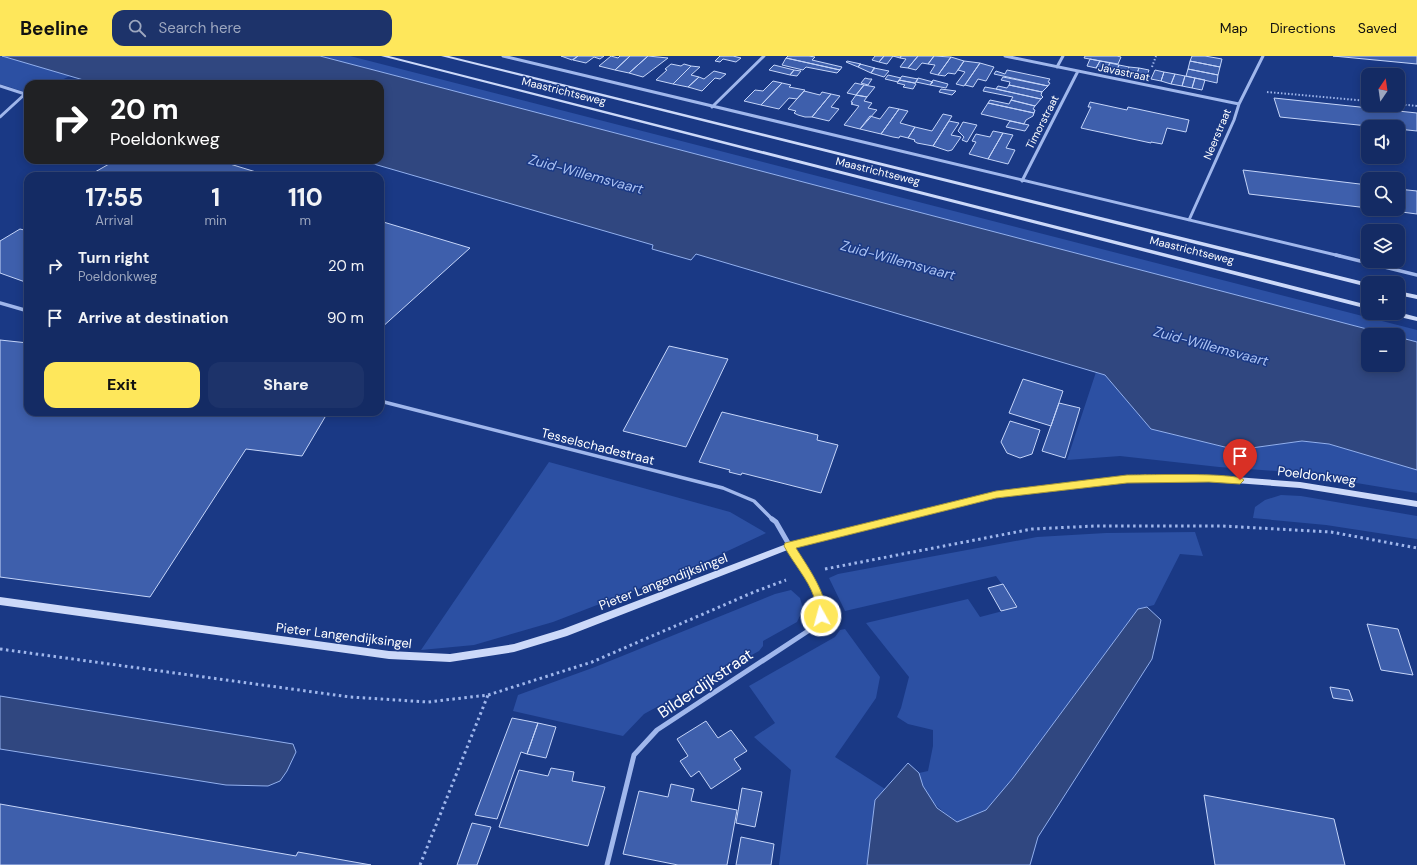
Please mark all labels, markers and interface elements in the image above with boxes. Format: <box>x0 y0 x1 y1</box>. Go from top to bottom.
search box <box>112 10 392 46</box>
text: Beeline <box>20 16 88 41</box>
icon: search <box>126 17 148 39</box>
text: Search here <box>158 18 241 38</box>
text: Map <box>1220 19 1248 37</box>
text: Directions <box>1270 19 1336 37</box>
text: Saved <box>1358 19 1397 37</box>
street label: Javastraat <box>1097 60 1151 84</box>
north arrow <box>1361 68 1405 112</box>
map controls <box>1361 68 1405 372</box>
street label: Maastrichtseweg <box>520 74 608 108</box>
text: 20 m <box>110 91 179 128</box>
street label: Timorstraat <box>1022 93 1062 151</box>
icon: right <box>44 96 96 148</box>
street label: Neerstraat <box>1200 106 1234 162</box>
button: sound <box>1361 120 1405 164</box>
text: Poeldonkweg <box>110 127 220 151</box>
water label: Zuid-Willemsvaart <box>527 150 646 198</box>
street label: Maastrichtseweg <box>834 154 922 188</box>
button: search <box>1361 172 1405 216</box>
text: 17:55 <box>85 182 143 213</box>
text: 1 <box>211 182 220 213</box>
text: 110 <box>288 182 323 213</box>
text: Arrival <box>95 212 133 229</box>
text: min <box>205 212 227 229</box>
text: m <box>300 212 311 229</box>
button: layers <box>1361 224 1405 268</box>
street label: Maastrichtseweg <box>1148 233 1236 267</box>
water label: Zuid-Willemsvaart <box>839 236 958 284</box>
text: Turn right <box>78 248 149 268</box>
icon: right <box>44 255 66 277</box>
text: 20 m <box>328 256 364 276</box>
text: Poeldonkweg <box>78 268 157 285</box>
button: + <box>1361 276 1405 320</box>
icon: arrive <box>44 307 66 329</box>
text: Arrive at destination <box>78 308 229 328</box>
text: 90 m <box>327 308 364 328</box>
water label: Zuid-Willemsvaart <box>1152 322 1271 370</box>
button: − <box>1361 328 1405 372</box>
button: Exit <box>44 362 200 408</box>
button: Share <box>208 362 364 408</box>
street label: Tesselschadestraat <box>540 424 656 469</box>
pin <box>1223 439 1257 480</box>
icon: arrive <box>1229 445 1251 467</box>
street label: Poeldonkweg <box>1277 462 1357 489</box>
street label: Pieter Langendijksingel <box>596 549 730 614</box>
position arrow <box>800 595 842 637</box>
street label: Pieter Langendijksingel <box>275 619 413 652</box>
street label: Bilderdijkstraat <box>654 644 757 723</box>

